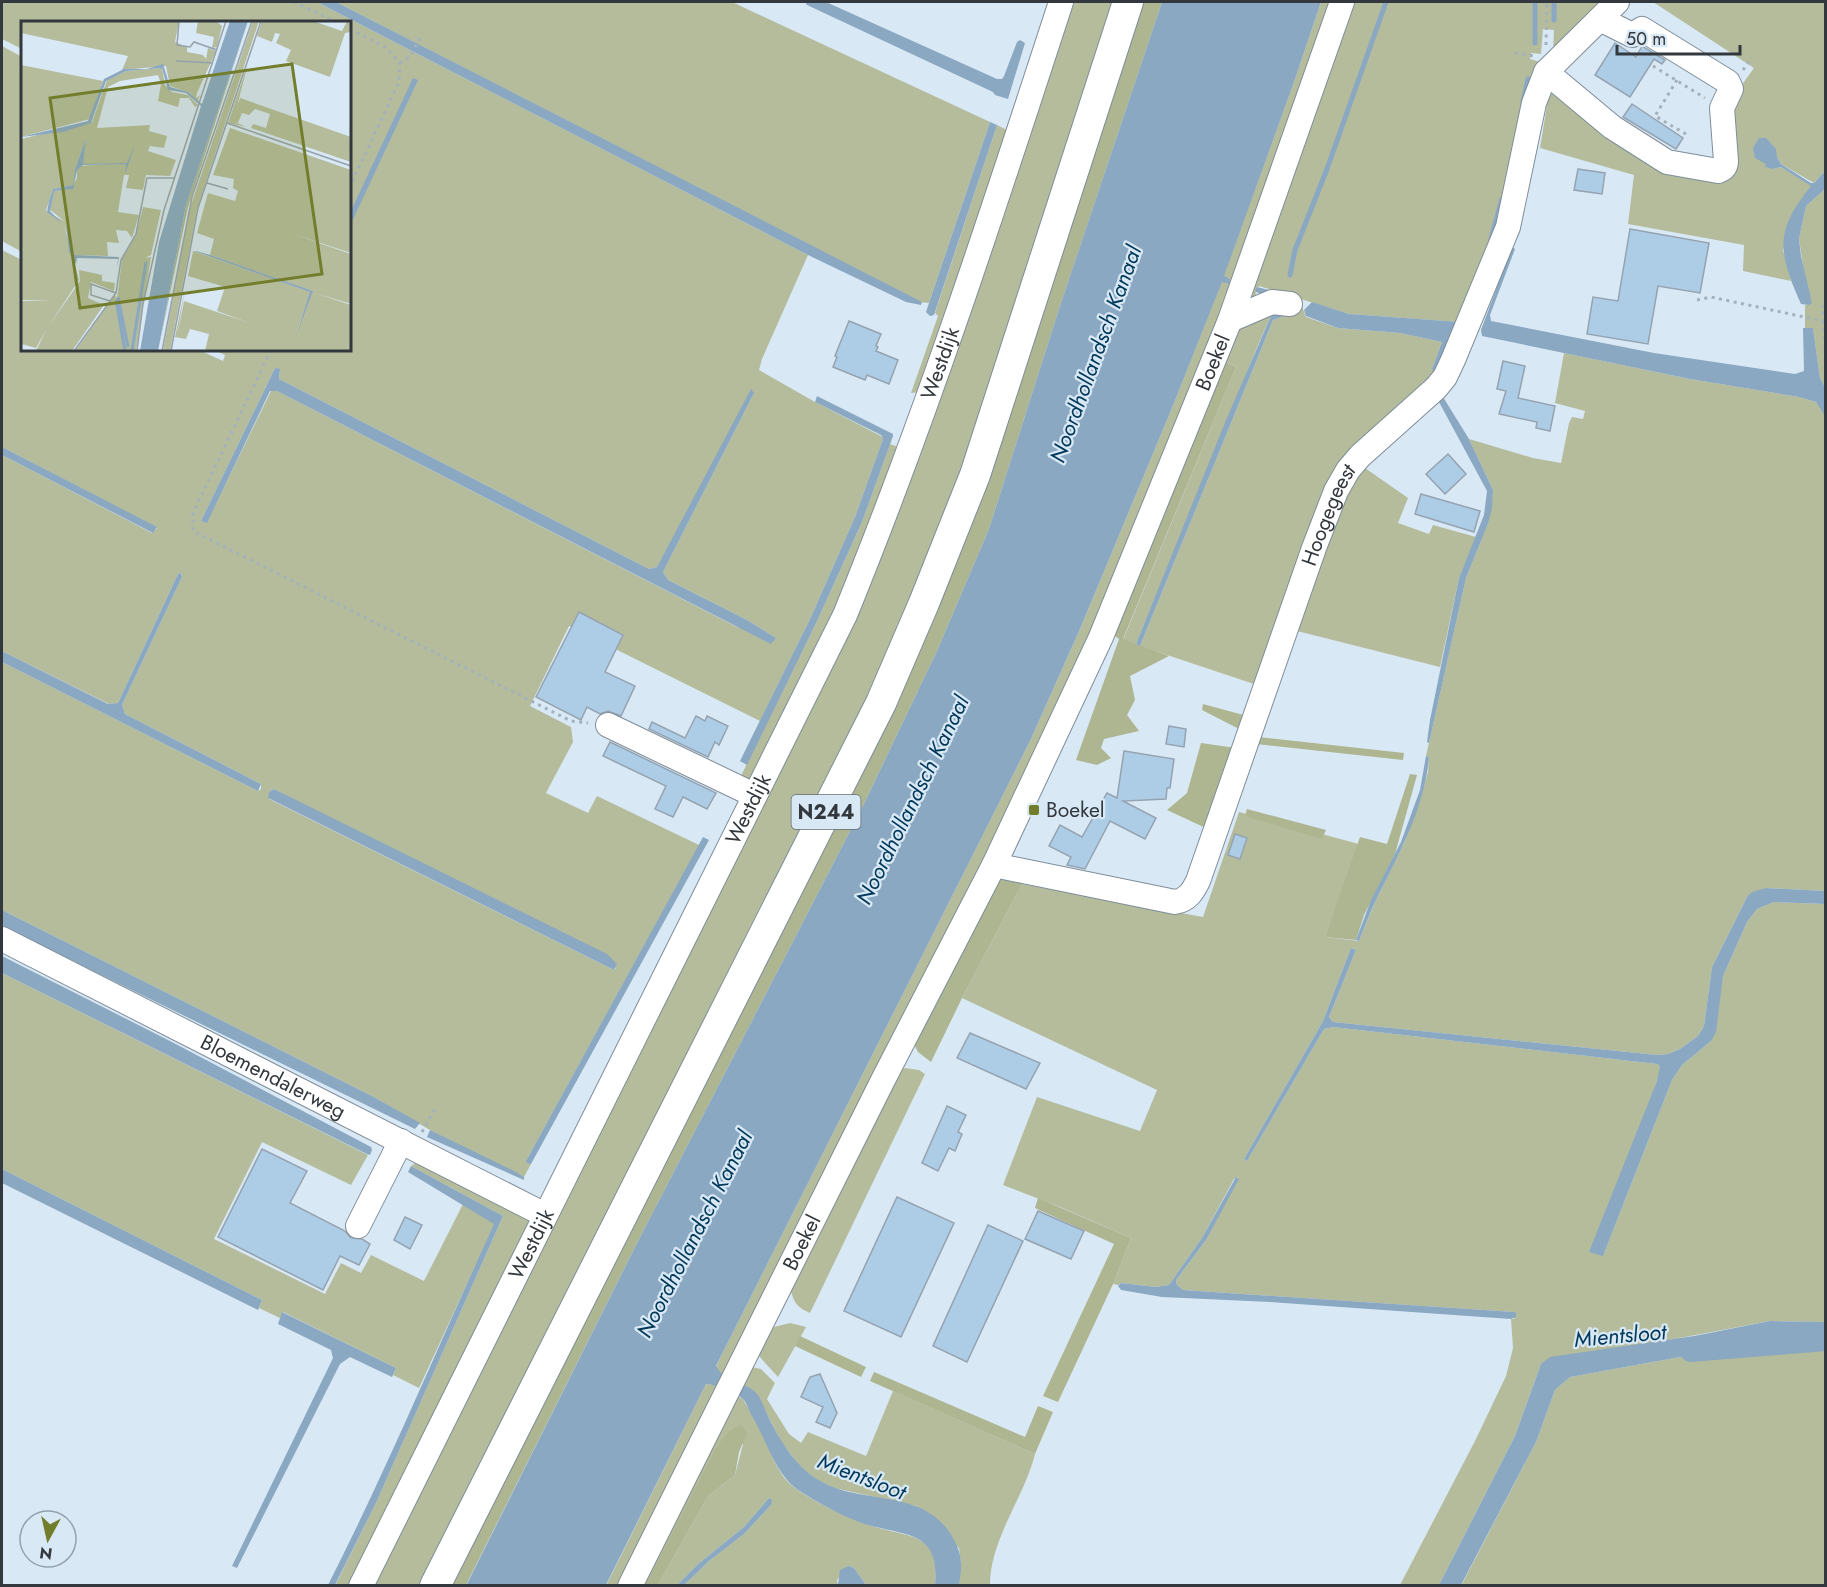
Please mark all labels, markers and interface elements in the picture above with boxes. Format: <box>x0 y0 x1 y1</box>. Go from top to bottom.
scale bar <box>1617 18 1740 56</box>
inset map <box>21 21 351 351</box>
text: 50 m <box>1626 26 1666 52</box>
water label: Noordhollandsch Kanaal <box>1041 240 1150 467</box>
street label: Westdijk <box>913 322 967 404</box>
street label: Boekel <box>1188 330 1238 395</box>
street label: Hoogegeest <box>1294 457 1362 570</box>
water label: Noordhollandsch Kanaal <box>847 689 977 910</box>
street label: Westdijk <box>718 768 779 850</box>
road number: N244 <box>792 795 860 829</box>
place label: Boekel <box>1046 795 1105 825</box>
marker: Boekel <box>1027 803 1041 817</box>
street label: Bloemendalerweg <box>195 1027 351 1126</box>
water label: Noordhollandsch Kanaal <box>628 1124 761 1343</box>
street label: Westdijk <box>501 1203 562 1285</box>
street label: Boekel <box>775 1210 828 1275</box>
water label: Mientsloot <box>1573 1315 1669 1355</box>
water label: Mientsloot <box>813 1445 912 1508</box>
north arrow <box>18 1509 78 1569</box>
text: N <box>38 1541 54 1566</box>

